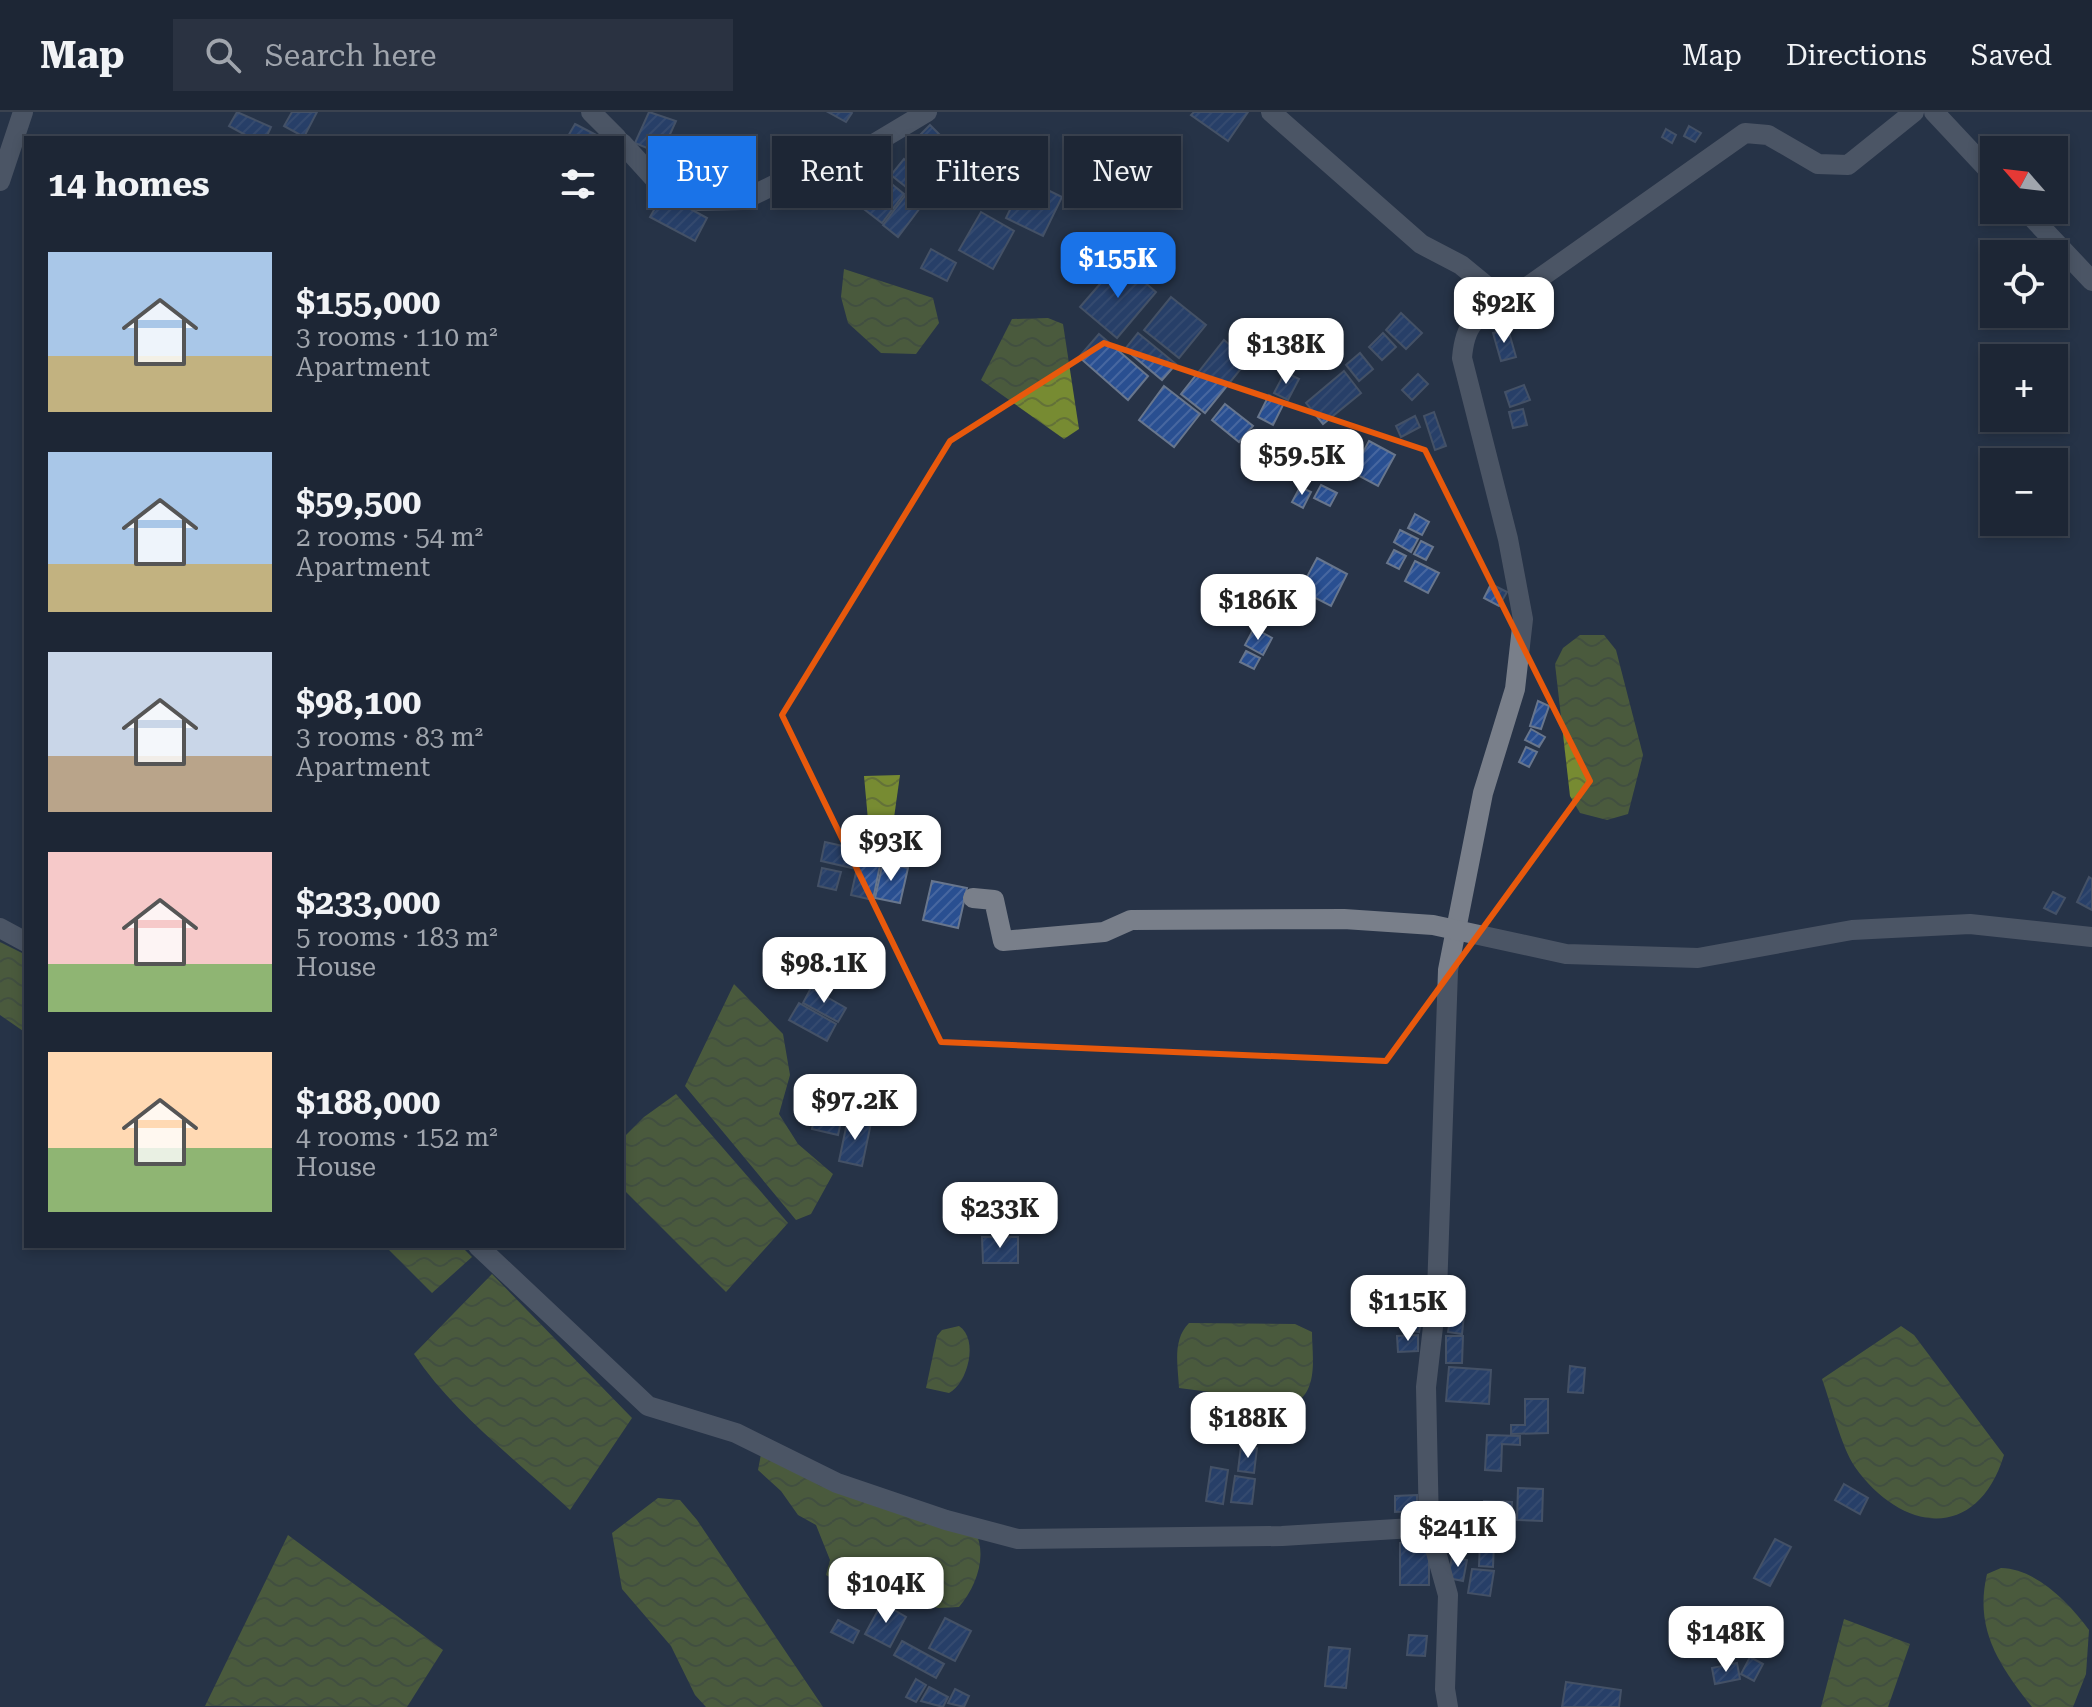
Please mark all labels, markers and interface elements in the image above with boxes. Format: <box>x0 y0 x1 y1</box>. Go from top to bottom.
search box <box>173 19 733 91</box>
text: Map <box>40 33 125 77</box>
icon: search <box>201 33 245 77</box>
text: Search here <box>265 38 437 73</box>
text: Map <box>1682 39 1742 72</box>
text: Directions <box>1786 39 1927 72</box>
text: Saved <box>1971 39 2052 72</box>
chip: Buy <box>648 136 756 208</box>
chip: Rent <box>772 136 891 208</box>
chip: Filters <box>907 136 1048 208</box>
chip: New <box>1064 136 1181 208</box>
north arrow <box>1980 136 2068 224</box>
map controls <box>1980 136 2068 536</box>
icon: filters <box>556 162 600 206</box>
text: 14 homes <box>48 164 210 204</box>
pin: $155K <box>1062 232 1174 300</box>
button: locate <box>1980 240 2068 328</box>
text: $155K <box>1079 243 1157 273</box>
pin: $92K <box>1457 277 1551 345</box>
text: $155,000 <box>296 282 440 322</box>
icon: home <box>112 284 208 380</box>
text: $92K <box>1472 288 1536 318</box>
pin: $138K <box>1230 318 1342 386</box>
text: 3 rooms · 110 m² <box>296 322 498 352</box>
text: $138K <box>1247 329 1325 359</box>
button: + <box>1980 344 2068 432</box>
text: Apartment <box>296 352 430 382</box>
pin: $59.5K <box>1237 429 1367 497</box>
text: $59.5K <box>1259 440 1345 470</box>
button: − <box>1980 448 2068 536</box>
text: $59,500 <box>296 482 421 522</box>
icon: home <box>112 484 208 580</box>
text: 2 rooms · 54 m² <box>296 522 483 552</box>
text: Apartment <box>296 552 430 582</box>
pin: $186K <box>1202 574 1314 642</box>
text: $186K <box>1219 585 1297 615</box>
text: $98,100 <box>296 682 421 722</box>
icon: home <box>112 684 208 780</box>
text: 3 rooms · 83 m² <box>296 722 483 752</box>
text: Apartment <box>296 752 430 782</box>
pin: $93K <box>844 815 938 883</box>
text: $93K <box>859 826 923 856</box>
text: $233,000 <box>296 882 440 922</box>
icon: home <box>112 884 208 980</box>
text: 5 rooms · 183 m² <box>296 922 498 952</box>
pin: $98.1K <box>759 937 889 1005</box>
text: $98.1K <box>781 948 867 978</box>
text: House <box>296 952 376 982</box>
pin: $97.2K <box>790 1074 920 1142</box>
text: $188,000 <box>296 1082 440 1122</box>
icon: home <box>112 1084 208 1180</box>
text: $97.2K <box>812 1085 898 1115</box>
text: 4 rooms · 152 m² <box>296 1122 498 1152</box>
text: House <box>296 1152 376 1182</box>
pin: $233K <box>944 1182 1056 1250</box>
text: $233K <box>961 1193 1039 1223</box>
pin: $115K <box>1352 1275 1464 1343</box>
text: $115K <box>1369 1286 1447 1316</box>
pin: $188K <box>1192 1392 1304 1460</box>
text: $188K <box>1209 1403 1287 1433</box>
pin: $241K <box>1402 1501 1514 1569</box>
text: $241K <box>1419 1512 1497 1542</box>
pin: $104K <box>830 1557 942 1625</box>
text: $104K <box>847 1568 925 1598</box>
pin: $148K <box>1670 1606 1782 1674</box>
text: $148K <box>1687 1617 1765 1647</box>

